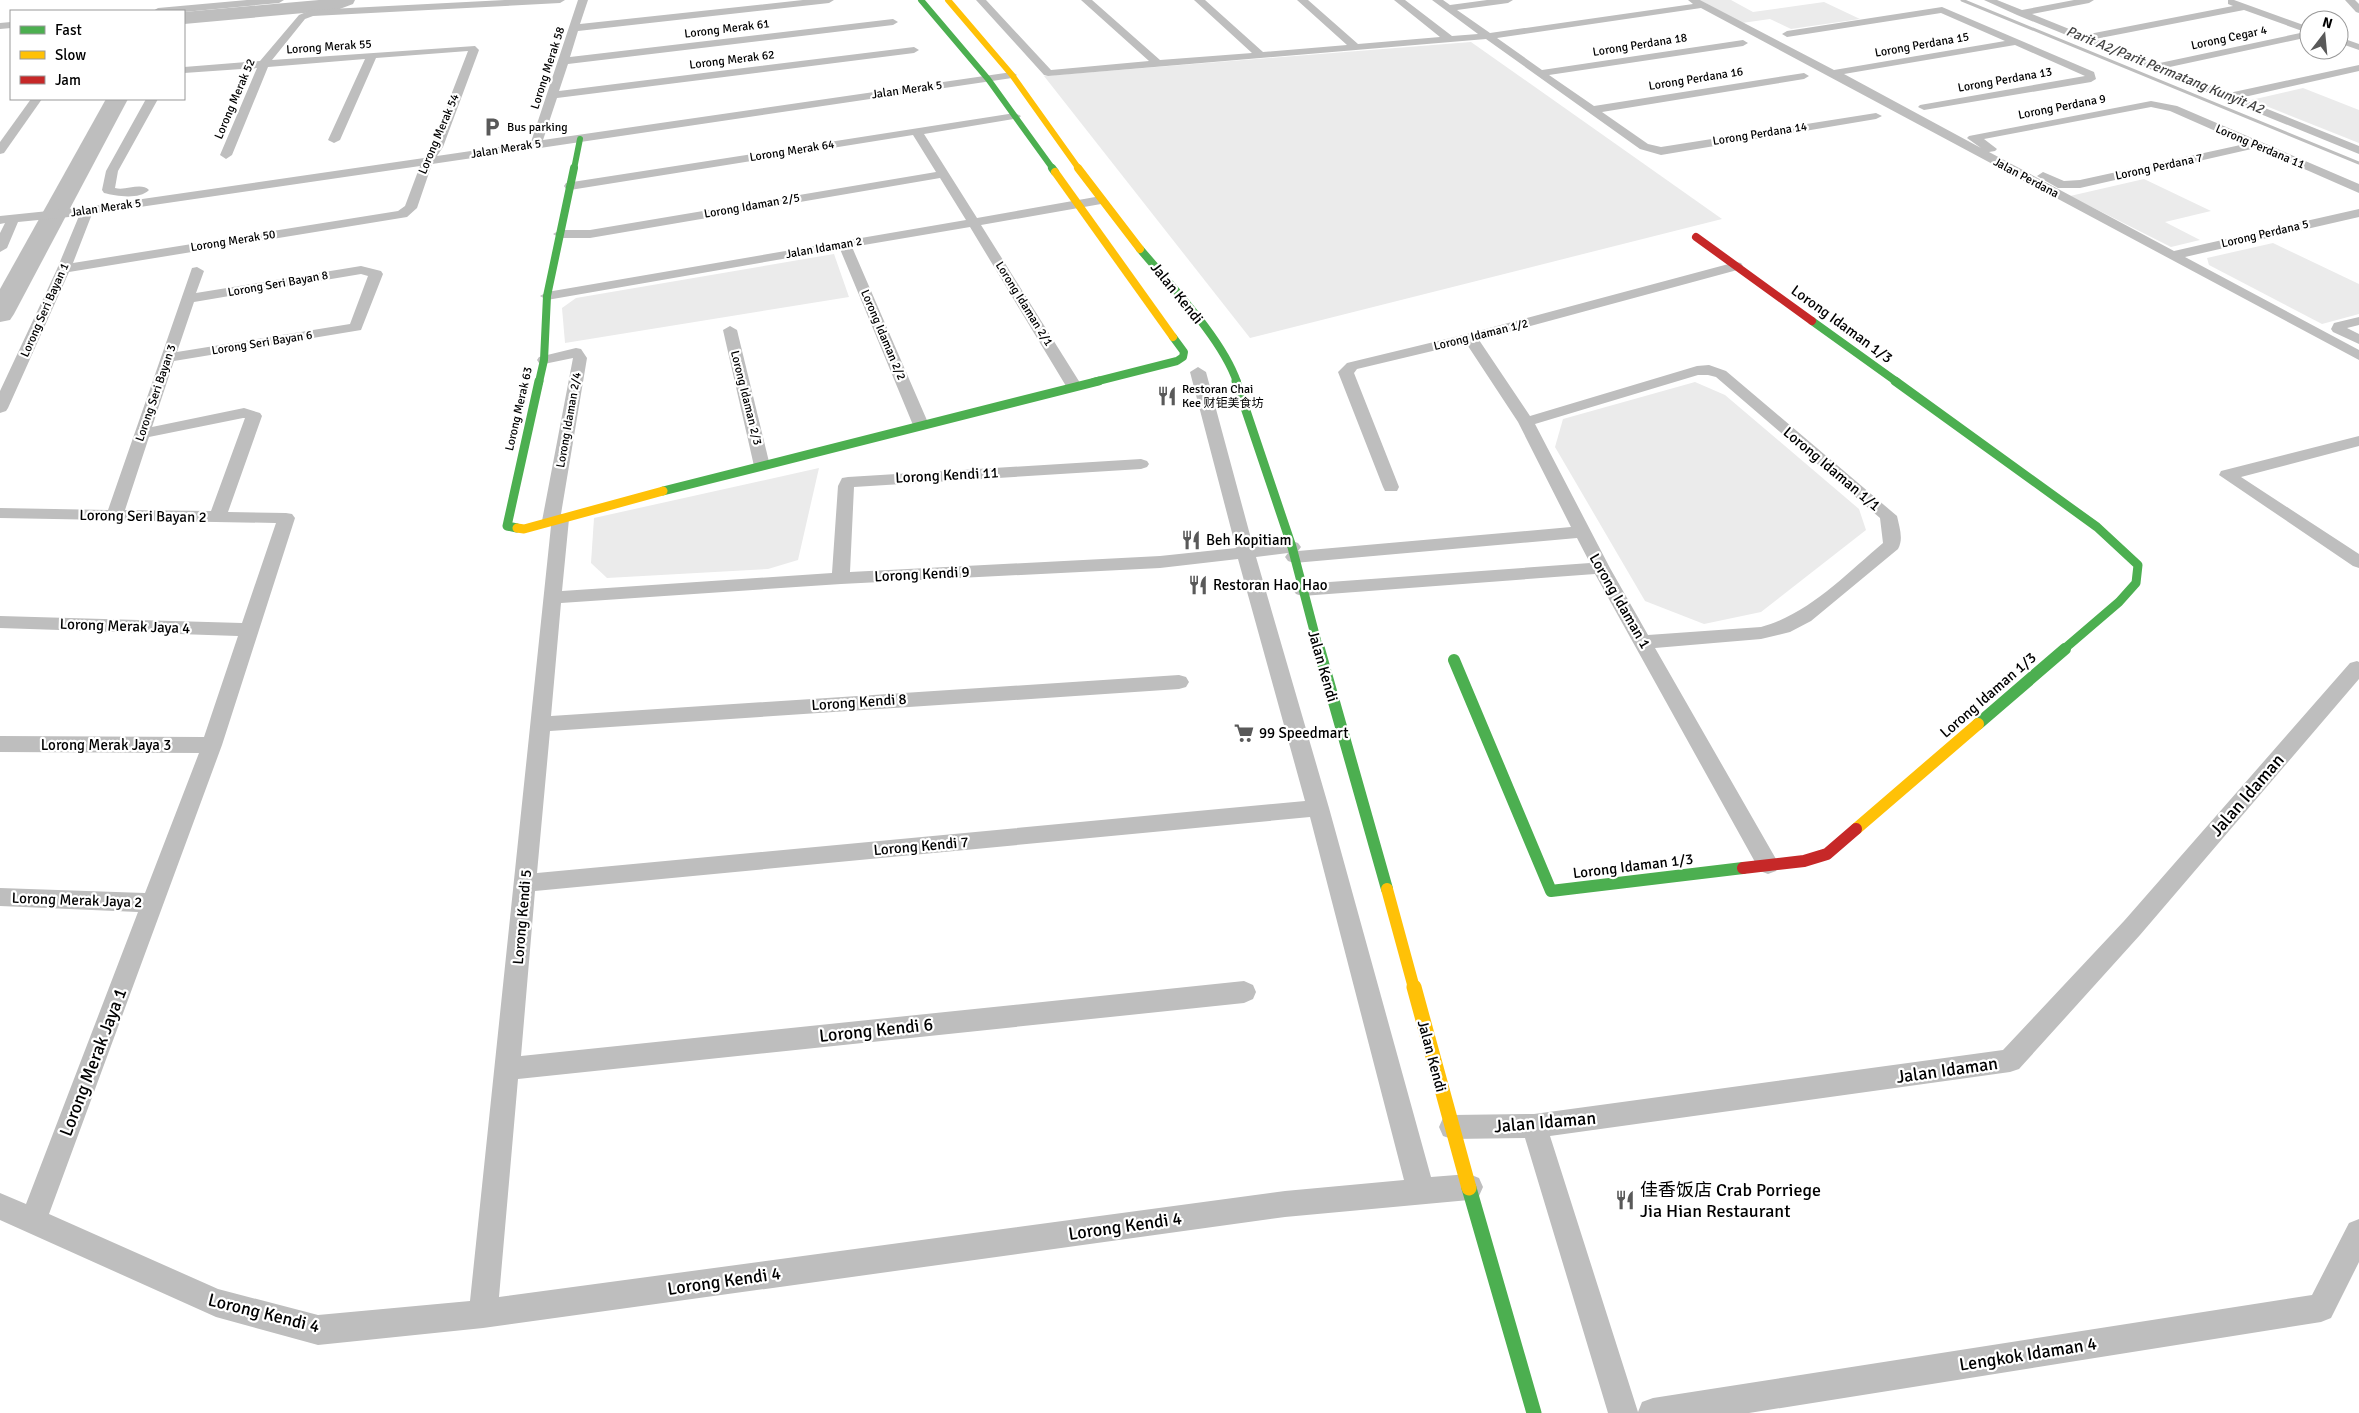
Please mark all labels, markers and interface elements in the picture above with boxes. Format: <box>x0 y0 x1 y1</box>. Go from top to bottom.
legend <box>10 10 185 100</box>
north arrow <box>2299 10 2349 60</box>
text: N <box>2320 13 2334 32</box>
street label: Lorong Merak 61 <box>683 16 771 42</box>
text: Fast <box>55 21 82 39</box>
water label: Parit A2/Parit Permatang Kunyit A2 <box>2064 23 2267 118</box>
street label: Lorong Cegar 4 <box>2190 23 2269 53</box>
street label: Lorong Merak 58 <box>528 25 568 111</box>
street label: Lorong Perdana 15 <box>1874 29 1970 61</box>
street label: Lorong Perdana 18 <box>1592 30 1688 60</box>
street label: Lorong Merak 55 <box>286 37 372 57</box>
text: Slow <box>55 46 86 64</box>
street label: Lorong Merak 62 <box>688 47 776 73</box>
street label: Lorong Merak 52 <box>211 57 259 141</box>
street label: Lorong Perdana 16 <box>1648 64 1744 94</box>
street label: Lorong Perdana 13 <box>1957 64 2053 96</box>
text: Jam <box>55 71 81 89</box>
street label: Jalan Merak 5 <box>871 78 943 102</box>
street label: Lorong Merak 54 <box>415 91 463 176</box>
street label: Lorong Perdana 9 <box>2017 91 2107 123</box>
parking icon: Bus parking <box>481 116 503 138</box>
street label: Lorong Perdana 14 <box>1712 119 1809 149</box>
place label: Bus parking <box>507 120 568 135</box>
street label: Lorong Perdana 11 <box>2213 121 2307 173</box>
street label: Jalan Merak 5 <box>470 136 542 162</box>
street label: Lorong Merak 64 <box>748 137 836 165</box>
street label: Lorong Perdana 7 <box>2114 150 2204 184</box>
street label: Jalan Perdana <box>1991 155 2061 201</box>
street label: Lorong Idaman 2/5 <box>703 190 801 222</box>
street label: Jalan Merak 5 <box>70 196 142 220</box>
street label: Lorong Perdana 5 <box>2220 217 2310 251</box>
street label: Lorong Merak 50 <box>189 227 277 255</box>
street label: Jalan Idaman 2 <box>785 234 863 262</box>
street label: Lorong Idaman 2/1 <box>992 259 1056 349</box>
street label: Jalan Kendi <box>1147 259 1207 327</box>
street label: Lorong Seri Bayan 1 <box>17 260 73 360</box>
street label: Lorong Seri Bayan 8 <box>227 268 329 300</box>
street label: Lorong Idaman 1/3 <box>1788 281 1896 367</box>
street label: Lorong Idaman 2/2 <box>857 287 909 383</box>
street label: Lorong Idaman 1/2 <box>1432 316 1530 354</box>
street label: Lorong Seri Bayan 6 <box>211 328 313 358</box>
street label: Lorong Seri Bayan 3 <box>132 342 180 444</box>
street label: Lorong Idaman 2/3 <box>727 349 765 447</box>
street label: Lorong Merak 63 <box>502 365 536 453</box>
street label: Lorong Idaman 2/4 <box>553 370 585 469</box>
place label: Restoran Chai Kee 财钜美食坊 <box>1182 382 1264 411</box>
restaurant icon: Restoran Chai Kee 财钜美食坊 <box>1156 385 1178 407</box>
street label: Lorong Idaman 1/1 <box>1780 423 1884 515</box>
street label: Lorong Kendi 11 <box>895 463 999 487</box>
street label: Lorong Seri Bayan 2 <box>79 506 207 526</box>
restaurant icon: Beh Kopitiam <box>1180 529 1202 551</box>
place label: Beh Kopitiam <box>1206 531 1292 549</box>
street label: Lorong Idaman 1 <box>1586 550 1654 652</box>
street label: Lorong Kendi 9 <box>874 563 970 585</box>
restaurant icon: Restoran Hao Hao <box>1187 574 1209 596</box>
place label: Restoran Hao Hao <box>1213 576 1328 594</box>
street label: Lorong Merak Jaya 4 <box>59 615 191 637</box>
street label: Jalan Kendi <box>1304 628 1342 704</box>
street label: Lorong Idaman 1/3 <box>1936 648 2040 742</box>
street label: Lorong Kendi 8 <box>811 690 907 714</box>
supermarket icon: 99 Speedmart <box>1233 722 1255 744</box>
place label: 99 Speedmart <box>1259 724 1348 742</box>
street label: Lorong Merak Jaya 3 <box>41 736 171 754</box>
street label: Jalan Idaman <box>2205 749 2289 841</box>
street label: Lorong Kendi 7 <box>873 833 969 859</box>
street label: Lorong Idaman 1/3 <box>1572 850 1694 882</box>
street label: Lorong Kendi 5 <box>509 869 535 965</box>
street label: Lorong Merak Jaya 2 <box>11 889 143 911</box>
street label: Lorong Merak Jaya 1 <box>55 985 131 1139</box>
street label: Lorong Kendi 6 <box>818 1013 934 1047</box>
street label: Jalan Kendi <box>1414 1018 1450 1094</box>
street label: Jalan Idaman <box>1895 1052 1999 1088</box>
street label: Jalan Idaman <box>1493 1107 1597 1137</box>
place label: 佳香饭店 Crab Porriege Jia Hian Restaurant <box>1640 1179 1821 1222</box>
restaurant icon: 佳香饭店 Crab Porriege Jia Hian Restaurant <box>1614 1189 1636 1211</box>
street label: Lorong Kendi 4 <box>1067 1207 1184 1245</box>
street label: Lorong Kendi 4 <box>666 1262 783 1300</box>
street label: Lorong Kendi 4 <box>206 1288 322 1338</box>
street label: Lengkok Idaman 4 <box>1958 1332 2099 1376</box>

